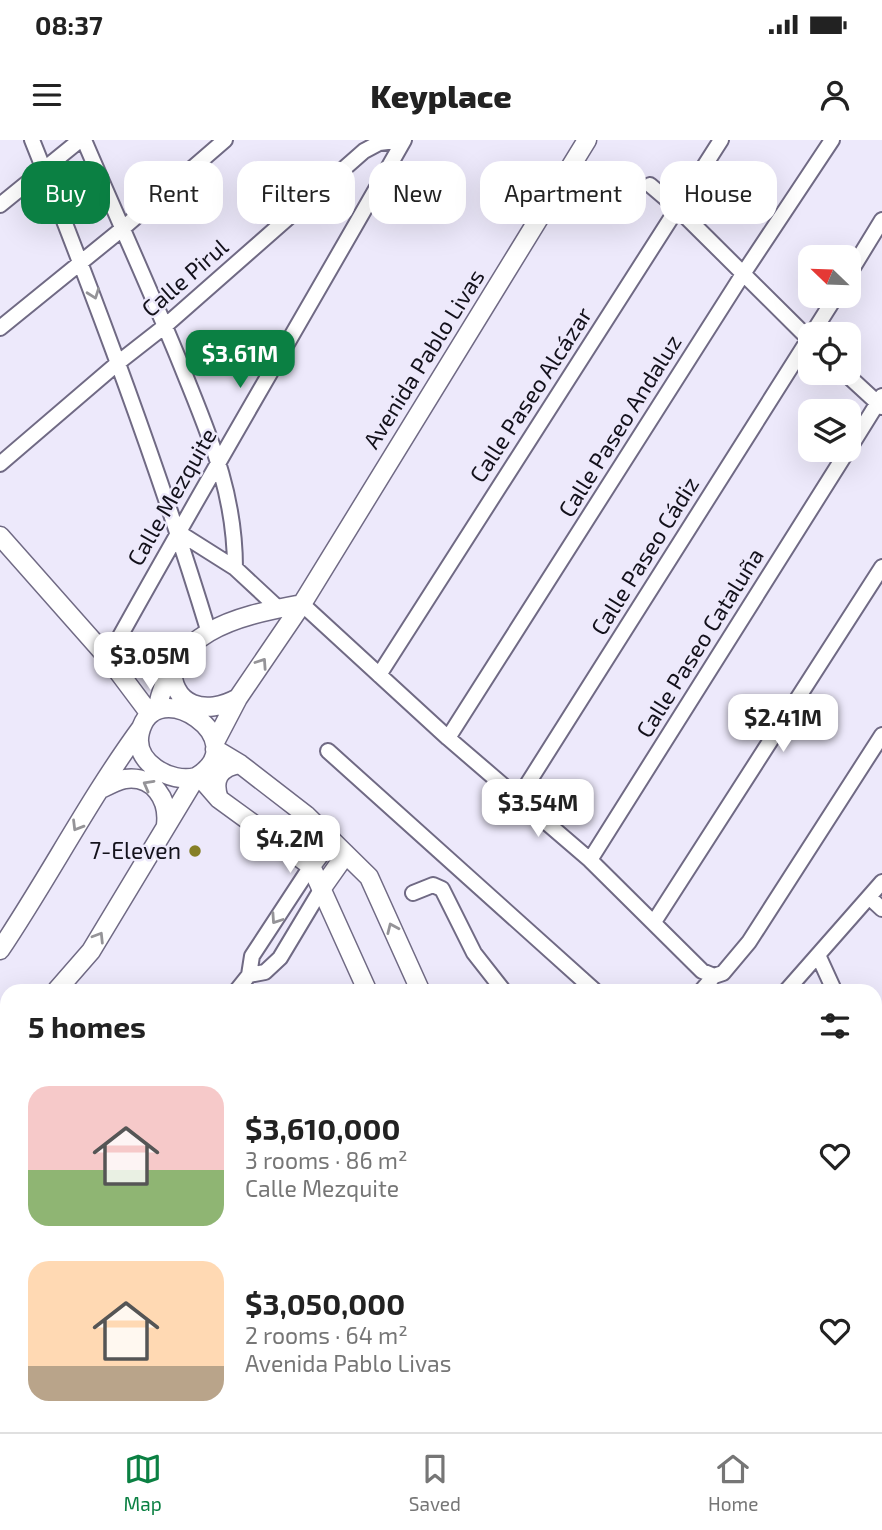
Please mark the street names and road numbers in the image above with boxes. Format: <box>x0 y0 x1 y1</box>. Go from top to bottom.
street label: Calle Pirul <box>135 232 233 322</box>
street label: Avenida Pablo Livas <box>357 264 490 453</box>
street label: Calle Paseo Alcázar <box>463 302 597 487</box>
street label: Calle Paseo Andaluz <box>552 329 687 522</box>
street label: Calle Mezquite <box>120 423 222 570</box>
street label: Calle Paseo Cádiz <box>584 471 704 640</box>
street label: Calle Paseo Cataluña <box>629 542 769 742</box>

